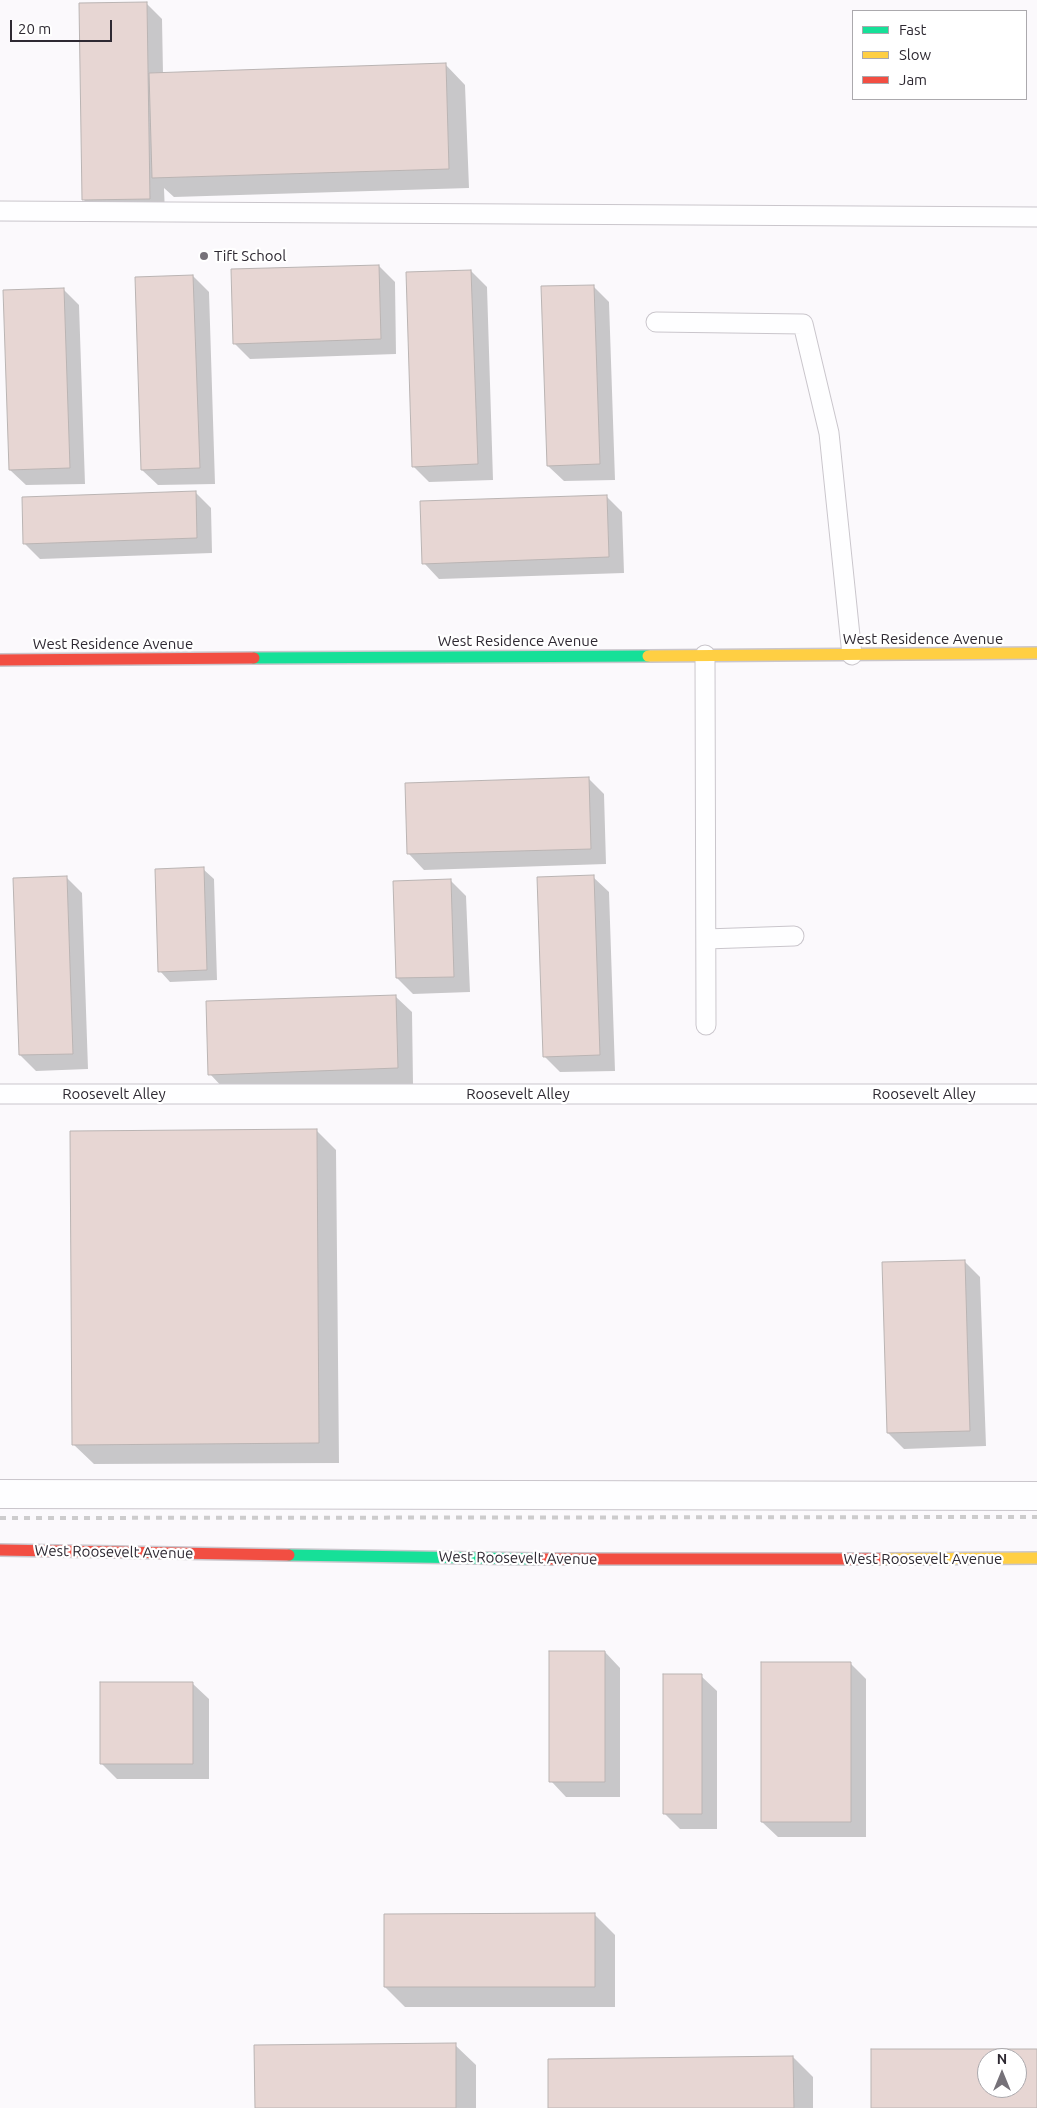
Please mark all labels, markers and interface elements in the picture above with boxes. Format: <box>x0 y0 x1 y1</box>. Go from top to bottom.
scale bar <box>12 10 115 42</box>
legend <box>852 10 1027 100</box>
text: 20 m <box>18 20 51 37</box>
text: Fast <box>899 21 926 38</box>
text: Slow <box>899 46 931 63</box>
text: Jam <box>899 71 927 88</box>
place label: Tift School <box>214 247 286 265</box>
marker: Tift School <box>198 250 210 262</box>
street label: West Residence Avenue <box>843 630 1003 648</box>
street label: West Residence Avenue <box>438 632 598 650</box>
street label: West Residence Avenue <box>33 635 193 653</box>
street label: Roosevelt Alley <box>62 1085 166 1103</box>
street label: Roosevelt Alley <box>466 1085 570 1103</box>
street label: Roosevelt Alley <box>872 1085 976 1103</box>
street label: West Roosevelt Avenue <box>34 1542 194 1562</box>
street label: West Roosevelt Avenue <box>438 1548 598 1568</box>
street label: West Roosevelt Avenue <box>844 1550 1002 1568</box>
north arrow <box>977 2048 1027 2098</box>
text: N <box>997 2051 1007 2067</box>

